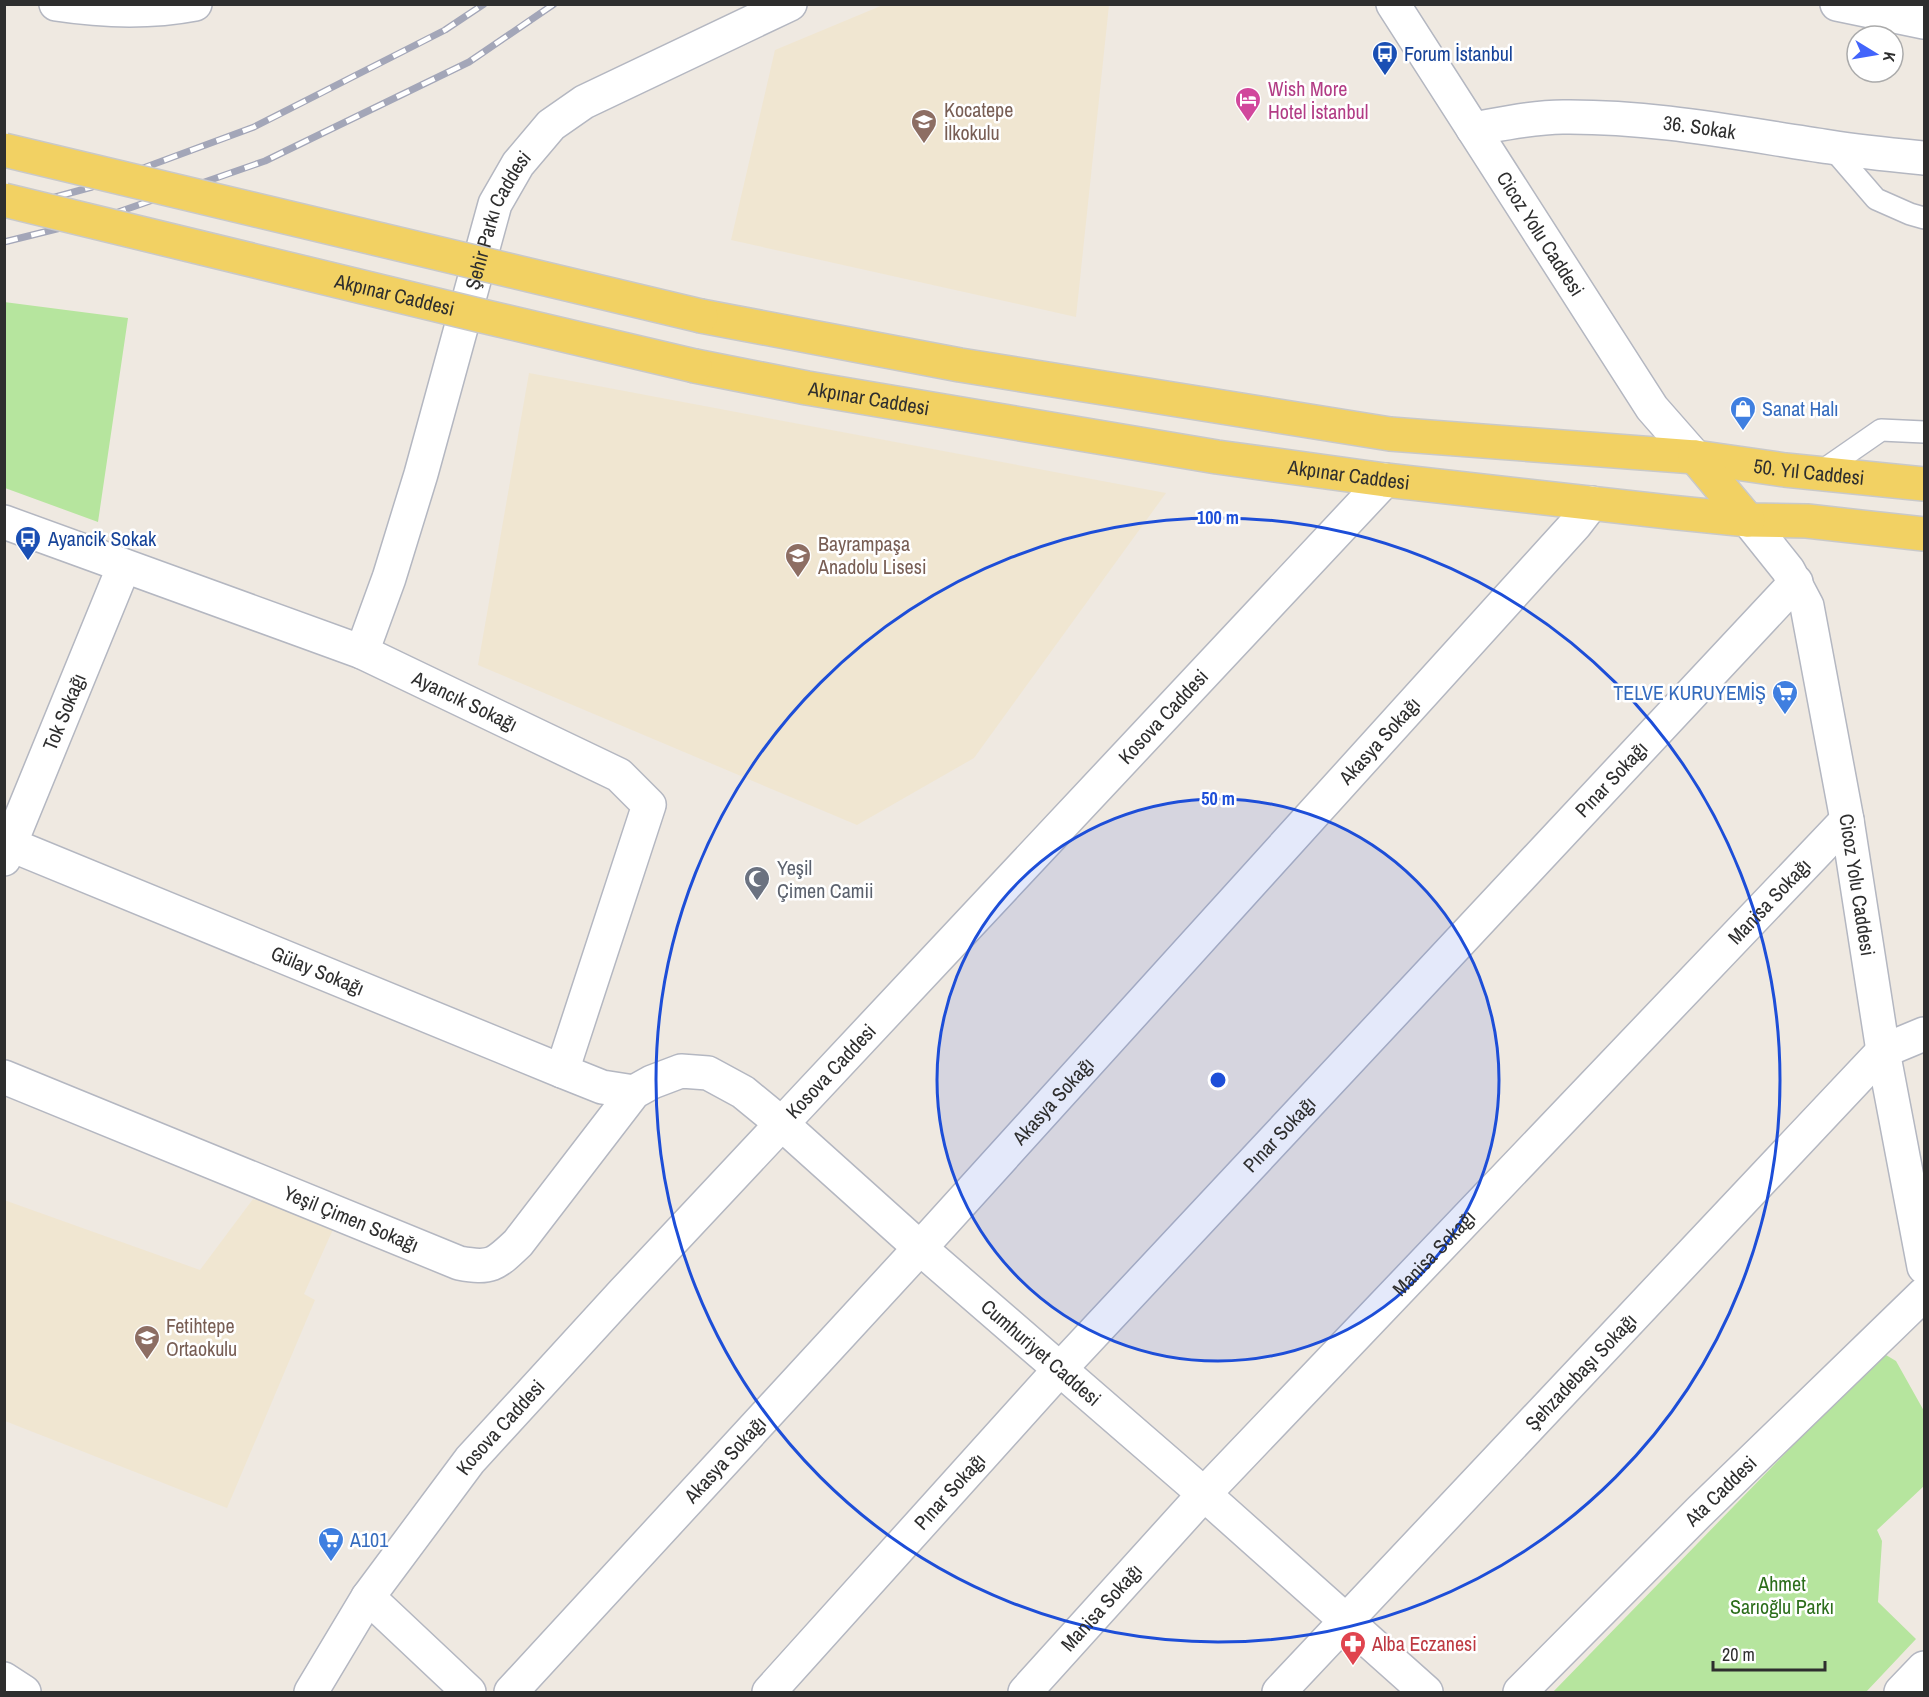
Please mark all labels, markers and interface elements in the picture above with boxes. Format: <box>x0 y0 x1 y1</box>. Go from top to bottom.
north arrow <box>1845 24 1905 84</box>
bus stop icon: Forum İstanbul <box>1370 39 1400 77</box>
place label: Forum İstanbul <box>1404 40 1513 67</box>
text: K <box>1878 50 1901 64</box>
place label: Wish More Hotel İstanbul <box>1268 75 1368 125</box>
hotel icon: Wish More Hotel İstanbul <box>1233 85 1263 123</box>
place label: Kocatepe İlkokulu <box>944 96 1013 146</box>
school or university icon: Kocatepe İlkokulu <box>909 107 939 145</box>
street label: 36. Sokak <box>1662 109 1739 145</box>
street label: Şehir Parkı Caddesi <box>458 145 537 293</box>
street label: Cicoz Yolu Caddesi <box>1491 166 1591 301</box>
street label: Akpınar Caddesi <box>331 267 457 322</box>
street label: Akpınar Caddesi <box>806 374 932 421</box>
shop icon: Sanat Halı <box>1728 394 1758 432</box>
place label: Sanat Halı <box>1762 395 1839 422</box>
street label: 50. Yıl Caddesi <box>1752 452 1866 491</box>
street label: Akpınar Caddesi <box>1286 453 1411 496</box>
text: 100 m <box>1197 505 1239 530</box>
bus stop icon: Ayancik Sokak <box>13 524 43 562</box>
place label: Ayancik Sokak <box>47 525 157 552</box>
place label: Bayrampaşa Anadolu Lisesi <box>817 530 927 580</box>
school or university icon: Bayrampaşa Anadolu Lisesi <box>783 541 813 579</box>
street label: Kosova Caddesi <box>1112 663 1214 769</box>
street label: Ayancık Sokağı <box>407 664 522 737</box>
street label: Tok Sokağı <box>36 669 92 754</box>
supermarket icon: TELVE KURUYEMİŞ <box>1770 678 1800 716</box>
place label: TELVE KURUYEMİŞ <box>1613 679 1766 706</box>
street label: Akasya Sokağı <box>1332 691 1426 791</box>
street label: Pınar Sokağı <box>1569 735 1653 823</box>
text: 50 m <box>1201 786 1235 811</box>
street label: Cicoz Yolu Caddesi <box>1833 811 1882 958</box>
street label: Manisa Sokağı <box>1721 852 1817 950</box>
place label: Yeşil Çimen Camii <box>777 854 874 904</box>
mosque icon: Yeşil Çimen Camii <box>742 864 772 902</box>
street label: Gülay Sokağı <box>267 939 369 1001</box>
street label: Kosova Caddesi <box>779 1018 882 1124</box>
street label: Akasya Sokağı <box>1005 1051 1100 1151</box>
centre of rings <box>1208 1070 1228 1090</box>
street label: Pınar Sokağı <box>1237 1090 1321 1178</box>
street label: Yeşil Çimen Sokağı <box>280 1179 423 1258</box>
street label: Manisa Sokağı <box>1386 1204 1481 1302</box>
street label: Cumhuriyet Caddesi <box>975 1293 1107 1412</box>
street label: Şehzadebaşı Sokağı <box>1519 1307 1642 1436</box>
place label: Fetihtepe Ortaokulu <box>166 1312 237 1362</box>
school or university icon: Fetihtepe Ortaokulu <box>132 1323 162 1361</box>
street label: Kosova Caddesi <box>449 1373 550 1480</box>
street label: Akasya Sokağı <box>677 1410 772 1509</box>
street label: Pınar Sokağı <box>908 1447 991 1535</box>
street label: Ata Caddesi <box>1678 1450 1762 1533</box>
supermarket icon: A101 <box>316 1525 346 1563</box>
place label: A101 <box>349 1526 388 1553</box>
street label: Manisa Sokağı <box>1054 1557 1148 1657</box>
park label: Ahmet Sarıoğlu Parkı <box>1730 1570 1834 1620</box>
pharmacy icon: Alba Eczanesi <box>1338 1629 1368 1667</box>
place label: Alba Eczanesi <box>1371 1630 1477 1657</box>
scale bar <box>1713 1634 1826 1672</box>
text: 20 m <box>1722 1642 1755 1667</box>

